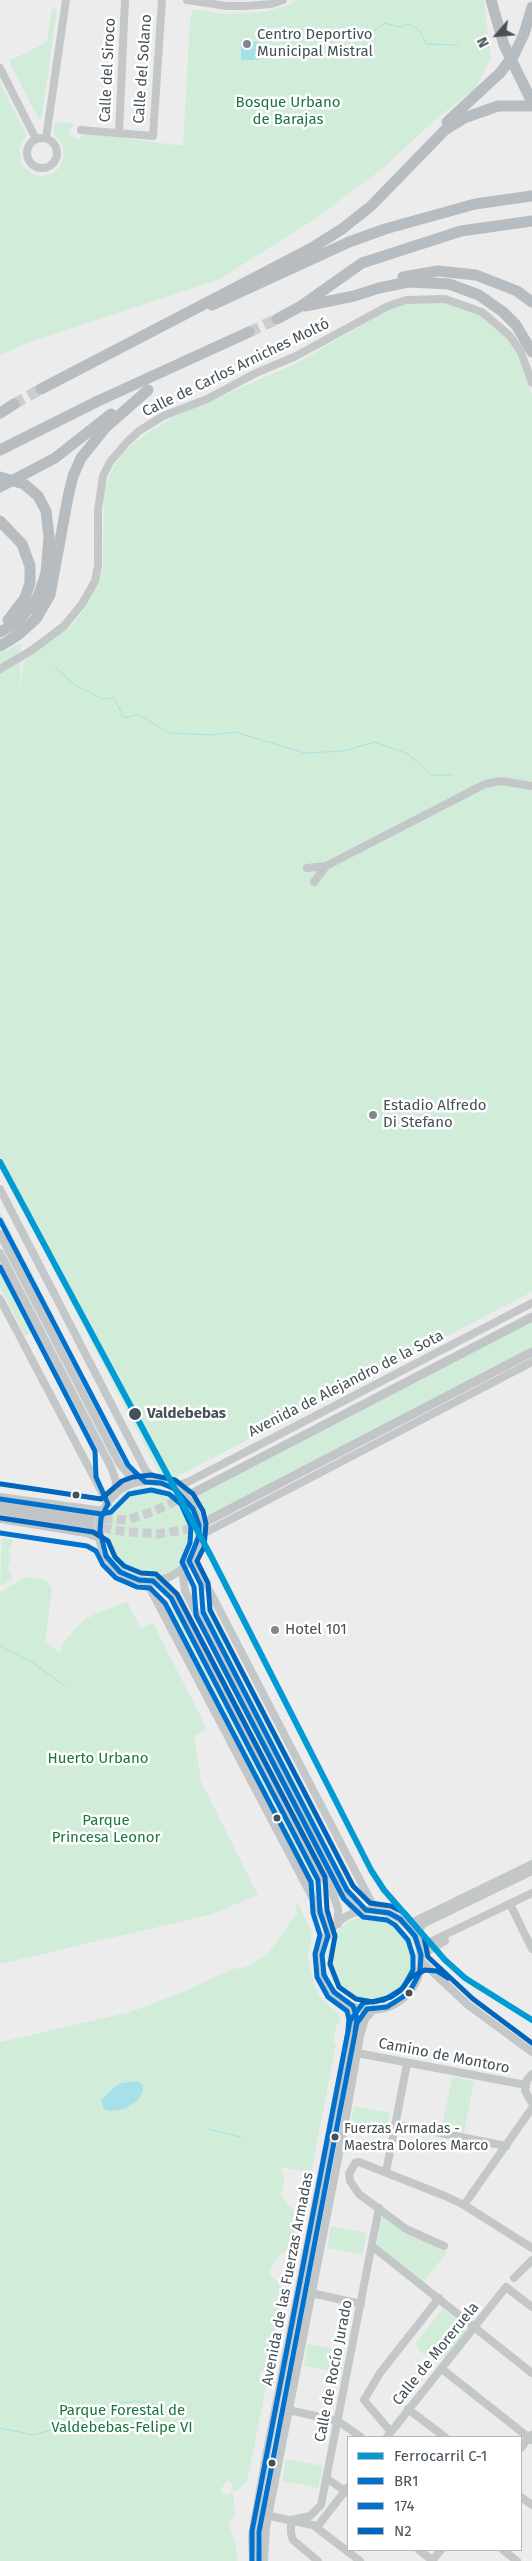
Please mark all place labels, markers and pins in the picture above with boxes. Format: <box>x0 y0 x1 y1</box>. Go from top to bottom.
place label: Centro Deportivo Municipal Mistral <box>257 26 373 61</box>
marker: Centro Deportivo Municipal Mistral <box>241 38 253 50</box>
place label: Estadio Alfredo Di Stefano <box>383 1097 487 1132</box>
marker: Estadio Alfredo Di Stefano <box>367 1109 379 1121</box>
place label: Valdebebas <box>147 1405 226 1423</box>
marker: Valdebebas <box>127 1406 143 1422</box>
unlabelled marker <box>71 1490 81 1500</box>
place label: Hotel 101 <box>285 1621 347 1639</box>
marker: Hotel 101 <box>269 1624 281 1636</box>
unlabelled marker <box>272 1813 282 1823</box>
unlabelled marker <box>404 1988 414 1998</box>
place label: Fuerzas Armadas - Maestra Dolores Marco <box>344 2121 488 2154</box>
marker: Fuerzas Armadas - Maestra Dolores Marco <box>330 2132 340 2142</box>
unlabelled marker <box>267 2458 277 2468</box>

